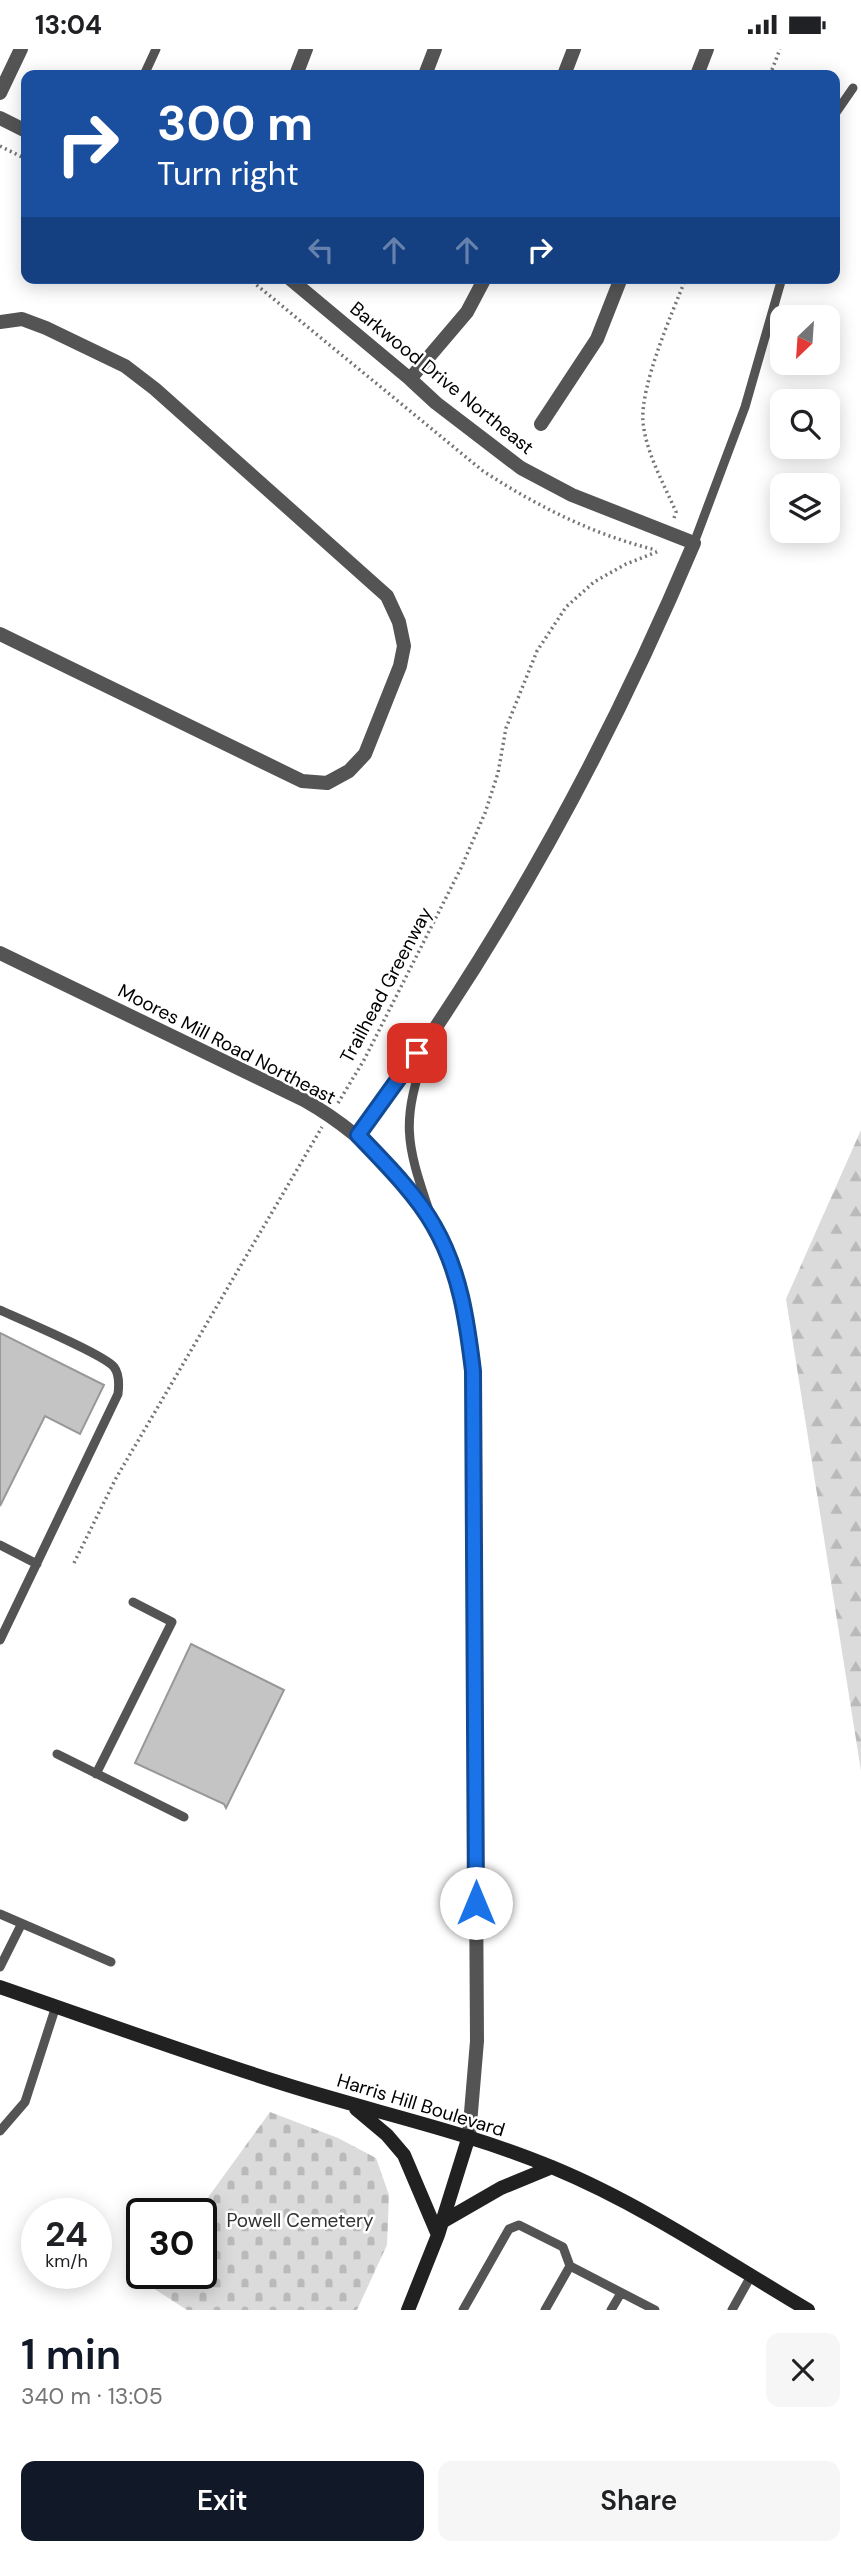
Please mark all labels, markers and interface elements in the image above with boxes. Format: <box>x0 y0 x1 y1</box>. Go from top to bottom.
text: 13:04 <box>35 8 102 42</box>
text: 300 m <box>157 91 313 155</box>
icon: right <box>42 98 133 189</box>
text: Turn right <box>157 153 299 195</box>
icon: left <box>302 231 340 269</box>
icon: ahead <box>375 231 413 269</box>
icon: ahead <box>448 231 486 269</box>
icon: right <box>521 231 559 269</box>
street label: Barkwood Drive Northeast <box>345 296 539 460</box>
north arrow <box>770 305 840 375</box>
map controls <box>770 305 840 543</box>
button: search <box>770 389 840 459</box>
button: layers <box>770 473 840 543</box>
street label: Trailhead Greenway <box>334 902 438 1067</box>
street label: Moores Mill Road Northeast <box>114 978 340 1110</box>
pin <box>387 1023 447 1083</box>
icon: arrive <box>398 1034 436 1072</box>
position arrow <box>439 1866 513 1940</box>
street label: Harris Hill Boulevard <box>334 2068 508 2142</box>
speed limit sign: 30 <box>126 2198 217 2289</box>
park label: Powell Cemetery <box>226 2208 374 2233</box>
text: 24 <box>45 2211 88 2257</box>
text: km/h <box>45 2249 88 2273</box>
text: 1 min <box>21 2327 121 2382</box>
button: close <box>766 2333 840 2407</box>
text: 340 m · 13:05 <box>21 2381 163 2411</box>
button: Exit <box>21 2461 424 2541</box>
button: Share <box>438 2461 840 2541</box>

